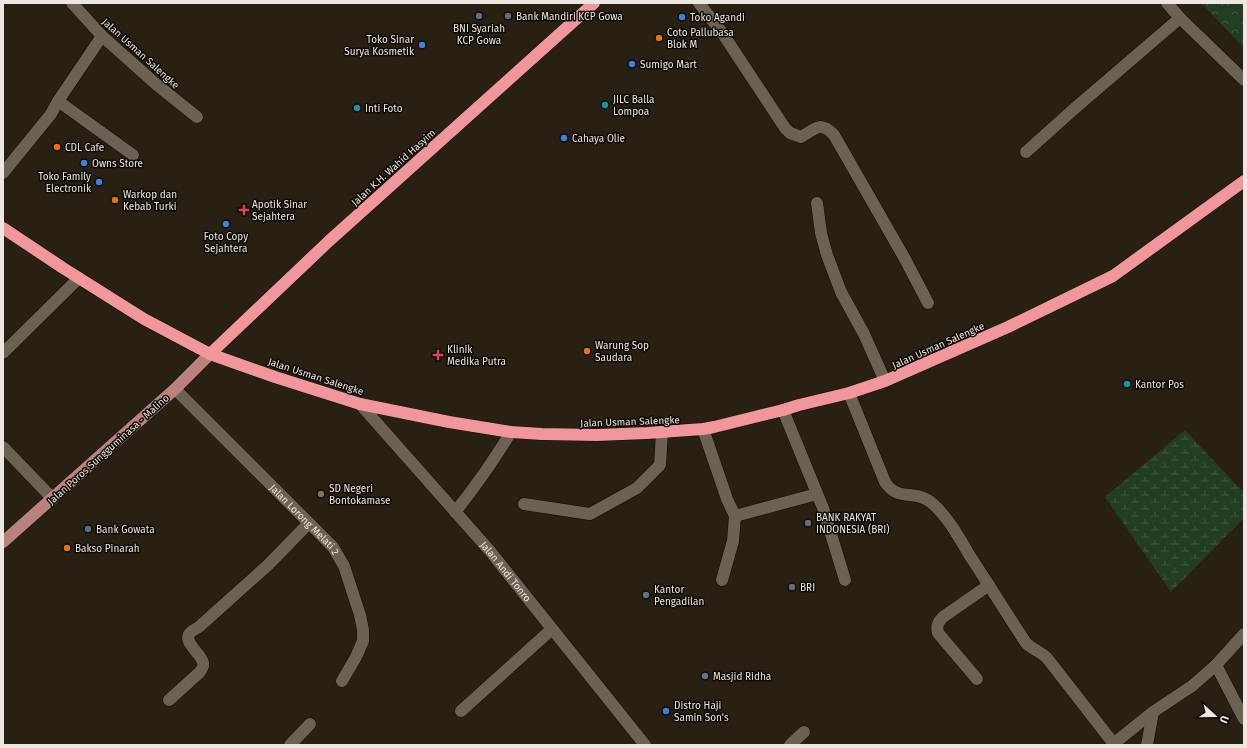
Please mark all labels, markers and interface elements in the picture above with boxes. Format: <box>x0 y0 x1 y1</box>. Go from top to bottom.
marker: BNI Syariah KCP Gowa <box>474 11 484 21</box>
marker: Bank Mandiri KCP Gowa <box>503 11 513 21</box>
place label: Bank Mandiri KCP Gowa <box>516 11 623 23</box>
marker: Toko Agandi <box>677 12 687 22</box>
place label: Toko Agandi <box>690 12 745 24</box>
street label: Jalan Usman Salengke <box>99 16 181 92</box>
place label: BNI Syariah KCP Gowa <box>453 23 505 47</box>
place label: Coto Pallubasa Blok M <box>667 27 734 51</box>
marker: Coto Pallubasa Blok M <box>654 33 664 43</box>
place label: Toko Sinar Surya Kosmetik <box>344 34 415 58</box>
marker: Toko Sinar Surya Kosmetik <box>417 40 427 50</box>
marker: Sumigo Mart <box>627 59 637 69</box>
place label: Sumigo Mart <box>640 59 697 71</box>
place label: JILC Balla Lompoa <box>613 94 654 118</box>
marker: JILC Balla Lompoa <box>600 100 610 110</box>
marker: Inti Foto <box>352 103 362 113</box>
place label: Inti Foto <box>365 103 403 115</box>
street label: Jalan K.H. Wahid Hasyim <box>349 127 438 209</box>
marker: Cahaya Olie <box>559 133 569 143</box>
place label: Cahaya Olie <box>572 133 625 145</box>
marker: CDL Cafe <box>52 142 62 152</box>
place label: CDL Cafe <box>65 142 104 154</box>
marker: Owns Store <box>79 158 89 168</box>
place label: Owns Store <box>92 158 143 170</box>
place label: Toko Family Electronik <box>38 171 92 195</box>
marker: Toko Family Electronik <box>94 177 104 187</box>
place label: Warkop dan Kebab Turki <box>123 189 177 213</box>
marker: Warkop dan Kebab Turki <box>110 195 120 205</box>
place label: Apotik Sinar Sejahtera <box>252 199 307 223</box>
marker: Apotik Sinar Sejahtera <box>239 205 249 215</box>
marker: Foto Copy Sejahtera <box>221 219 231 229</box>
place label: Foto Copy Sejahtera <box>204 231 248 255</box>
street label: Jalan Usman Salengke <box>890 320 986 372</box>
place label: Warung Sop Saudara <box>595 340 649 364</box>
place label: Klinik Medika Putra <box>447 344 506 368</box>
marker: Warung Sop Saudara <box>582 346 592 356</box>
marker: Klinik Medika Putra <box>432 349 444 361</box>
street label: Jalan Usman Salengke <box>266 356 365 398</box>
marker: Kantor Pos <box>1122 379 1132 389</box>
place label: Kantor Pos <box>1135 379 1184 391</box>
street label: Jalan Poros Sungguminasa - Malino <box>46 392 172 507</box>
street label: Jalan Usman Salengke <box>580 414 680 430</box>
street label: Jalan Lorong Melati 2 <box>267 482 341 557</box>
place label: SD Negeri Bontokamase <box>329 483 391 507</box>
marker: SD Negeri Bontokamase <box>316 489 326 499</box>
place label: BANK RAKYAT INDONESIA (BRI) <box>816 512 890 536</box>
marker: BANK RAKYAT INDONESIA (BRI) <box>803 518 813 528</box>
marker: Bank Gowata <box>83 524 93 534</box>
place label: Bank Gowata <box>96 524 155 536</box>
street label: Jalan Andi Tonro <box>477 539 533 605</box>
marker: Bakso Pinarah <box>62 543 72 553</box>
place label: Bakso Pinarah <box>75 543 140 555</box>
marker: BRI <box>787 582 797 592</box>
place label: BRI <box>800 582 815 594</box>
place label: Kantor Pengadilan <box>654 584 704 608</box>
marker: Kantor Pengadilan <box>641 590 651 600</box>
marker: Masjid Ridha <box>700 671 710 681</box>
place label: Masjid Ridha <box>713 671 771 683</box>
north arrow <box>1195 696 1235 736</box>
place label: Distro Haji Samin Son's <box>674 700 729 724</box>
marker: Distro Haji Samin Son's <box>661 706 671 716</box>
text: U <box>1217 714 1231 725</box>

